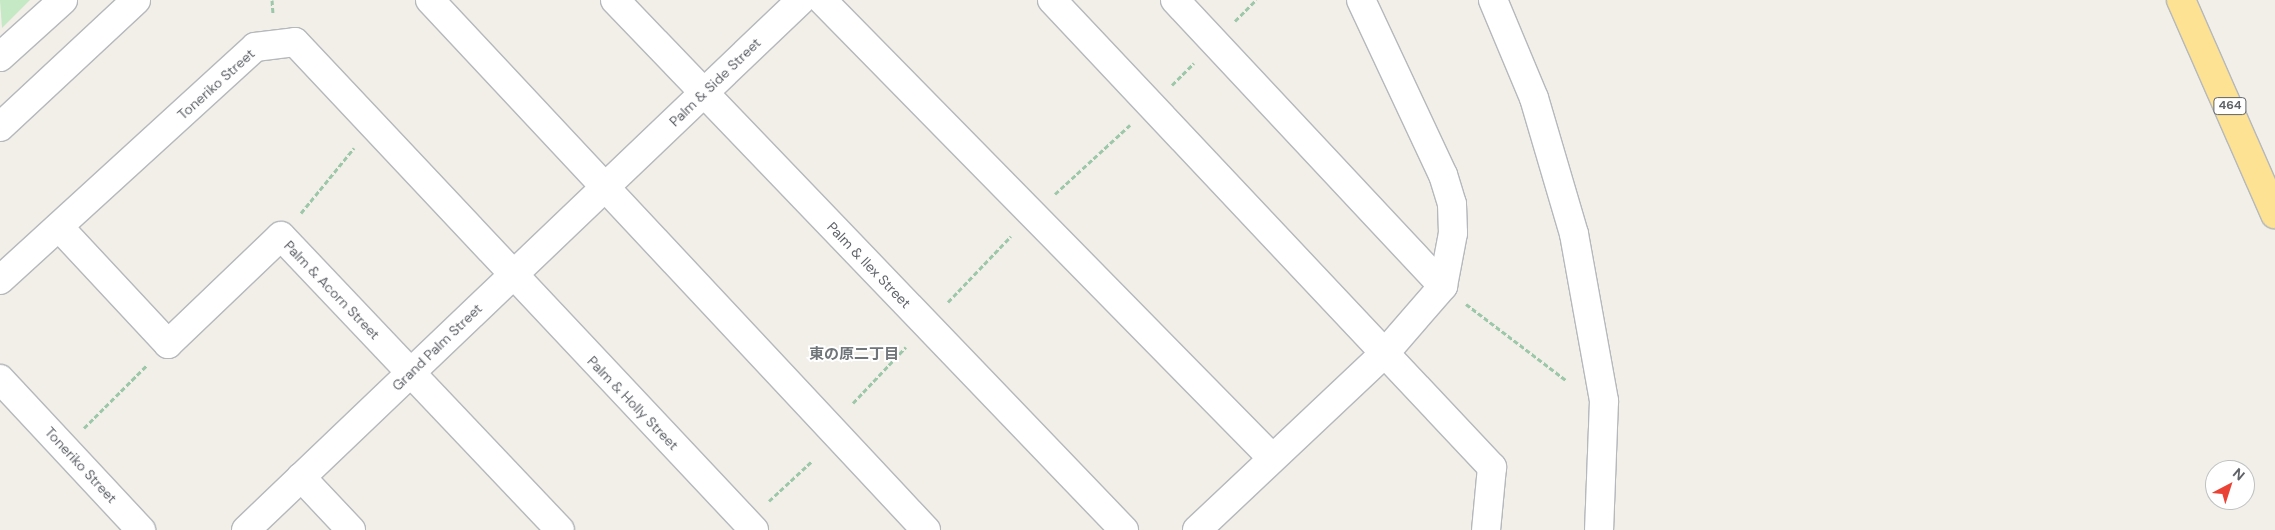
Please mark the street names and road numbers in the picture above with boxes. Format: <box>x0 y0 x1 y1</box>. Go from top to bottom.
street label: Palm & Side Street <box>666 34 764 130</box>
street label: Toneriko Street <box>174 45 258 123</box>
road number: 464 <box>2212 96 2248 115</box>
street label: Palm & Ilex Street <box>824 218 914 312</box>
street label: Palm & Acorn Street <box>281 237 383 343</box>
street label: Grand Palm Street <box>389 300 485 394</box>
street label: Palm & Holly Street <box>584 353 682 453</box>
street label: Toneriko Street <box>42 424 120 506</box>

